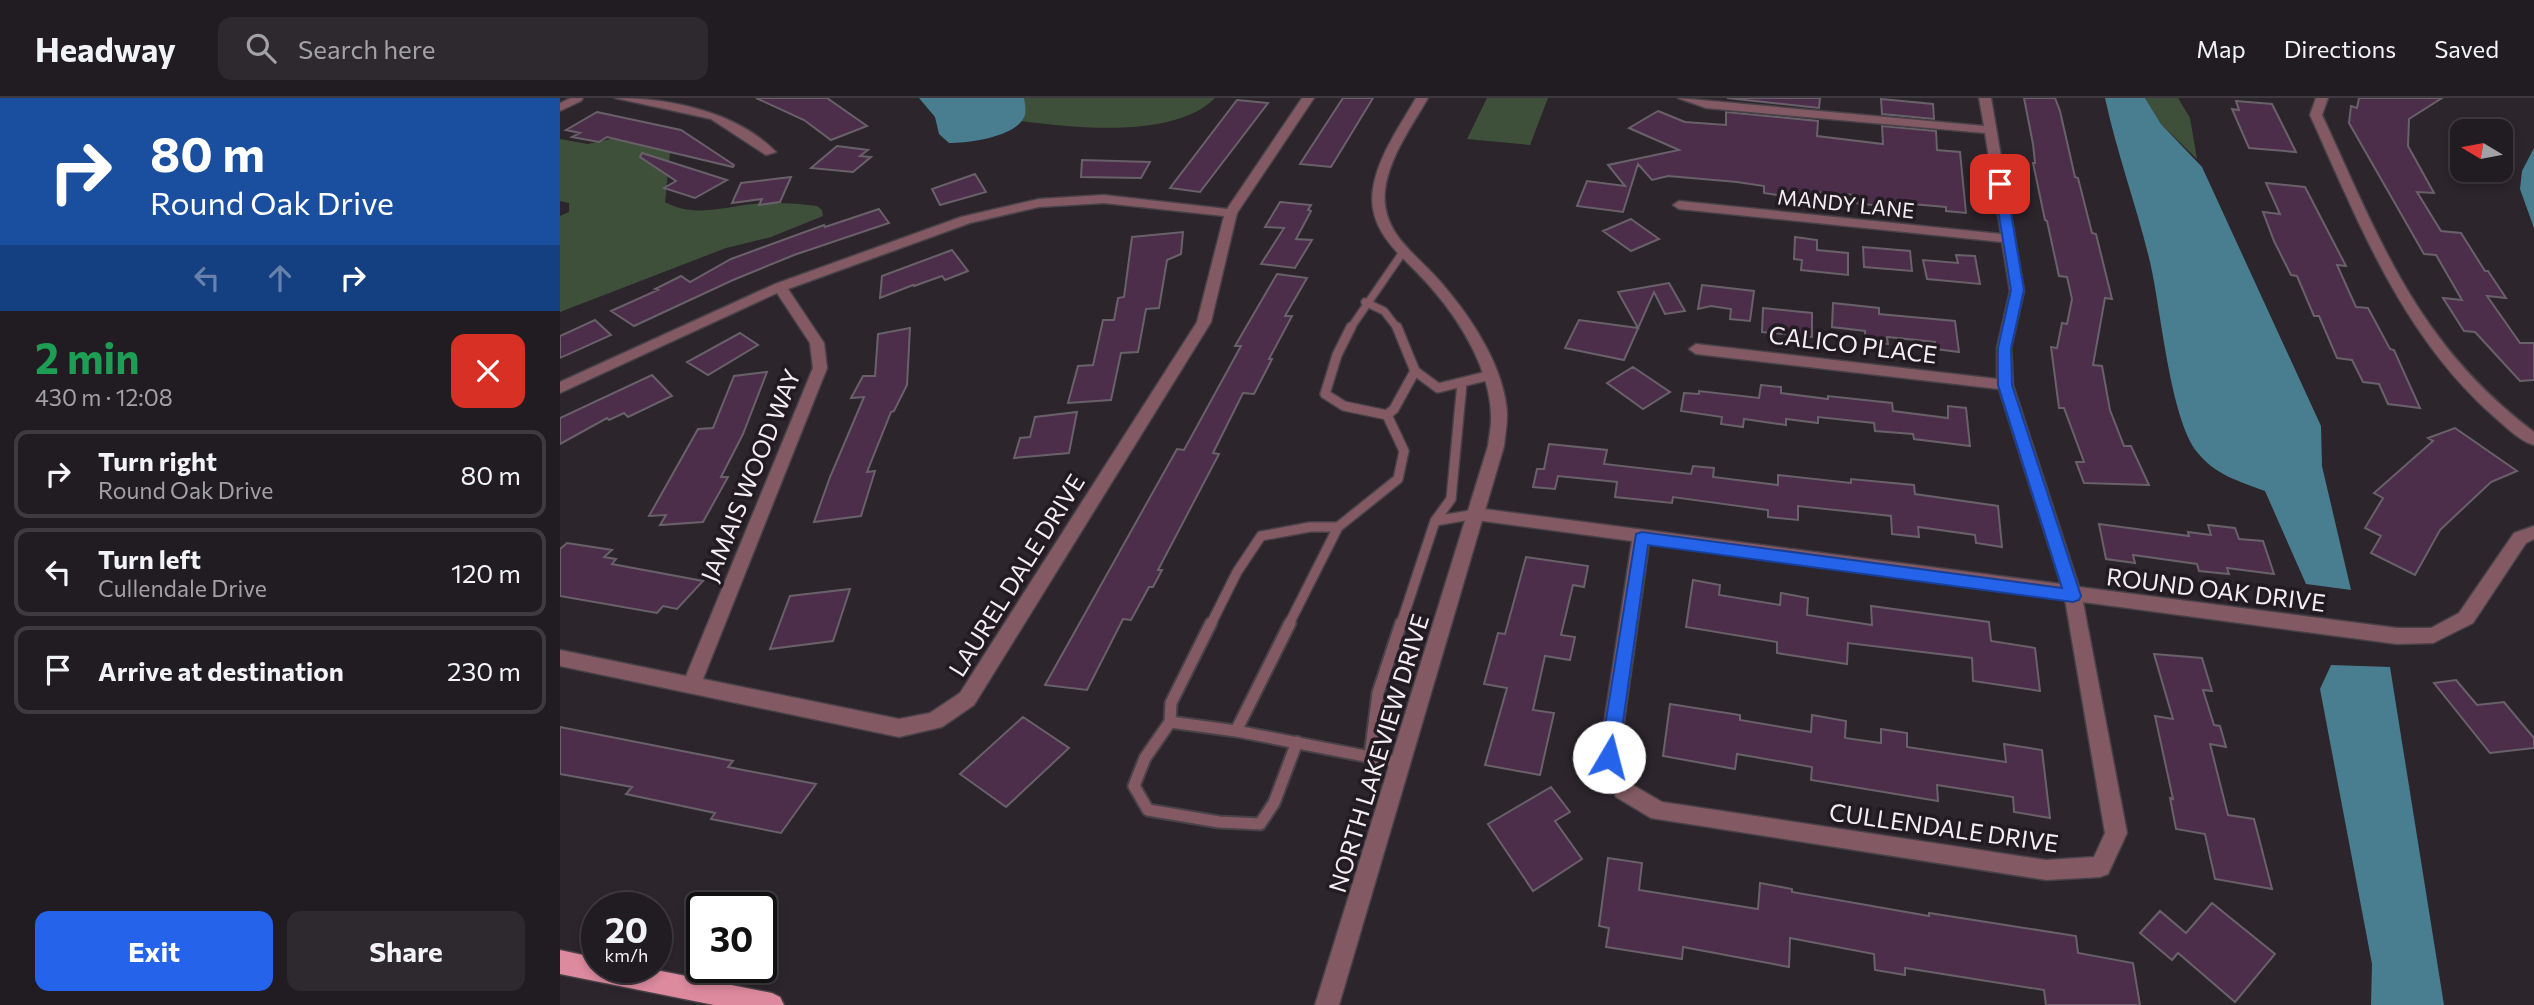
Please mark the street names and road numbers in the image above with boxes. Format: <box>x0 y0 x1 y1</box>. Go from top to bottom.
street label: MANDY LANE <box>1776 183 1916 223</box>
street label: CALICO PLACE <box>1767 319 1939 369</box>
street label: JAMAIS WOOD WAY <box>694 364 806 586</box>
street label: LAUREL DALE DRIVE <box>942 468 1090 682</box>
street label: ROUND OAK DRIVE <box>2105 561 2327 617</box>
street label: NORTH LAKEVIEW DRIVE <box>1322 610 1434 896</box>
street label: CULLENDALE DRIVE <box>1828 797 2060 857</box>

